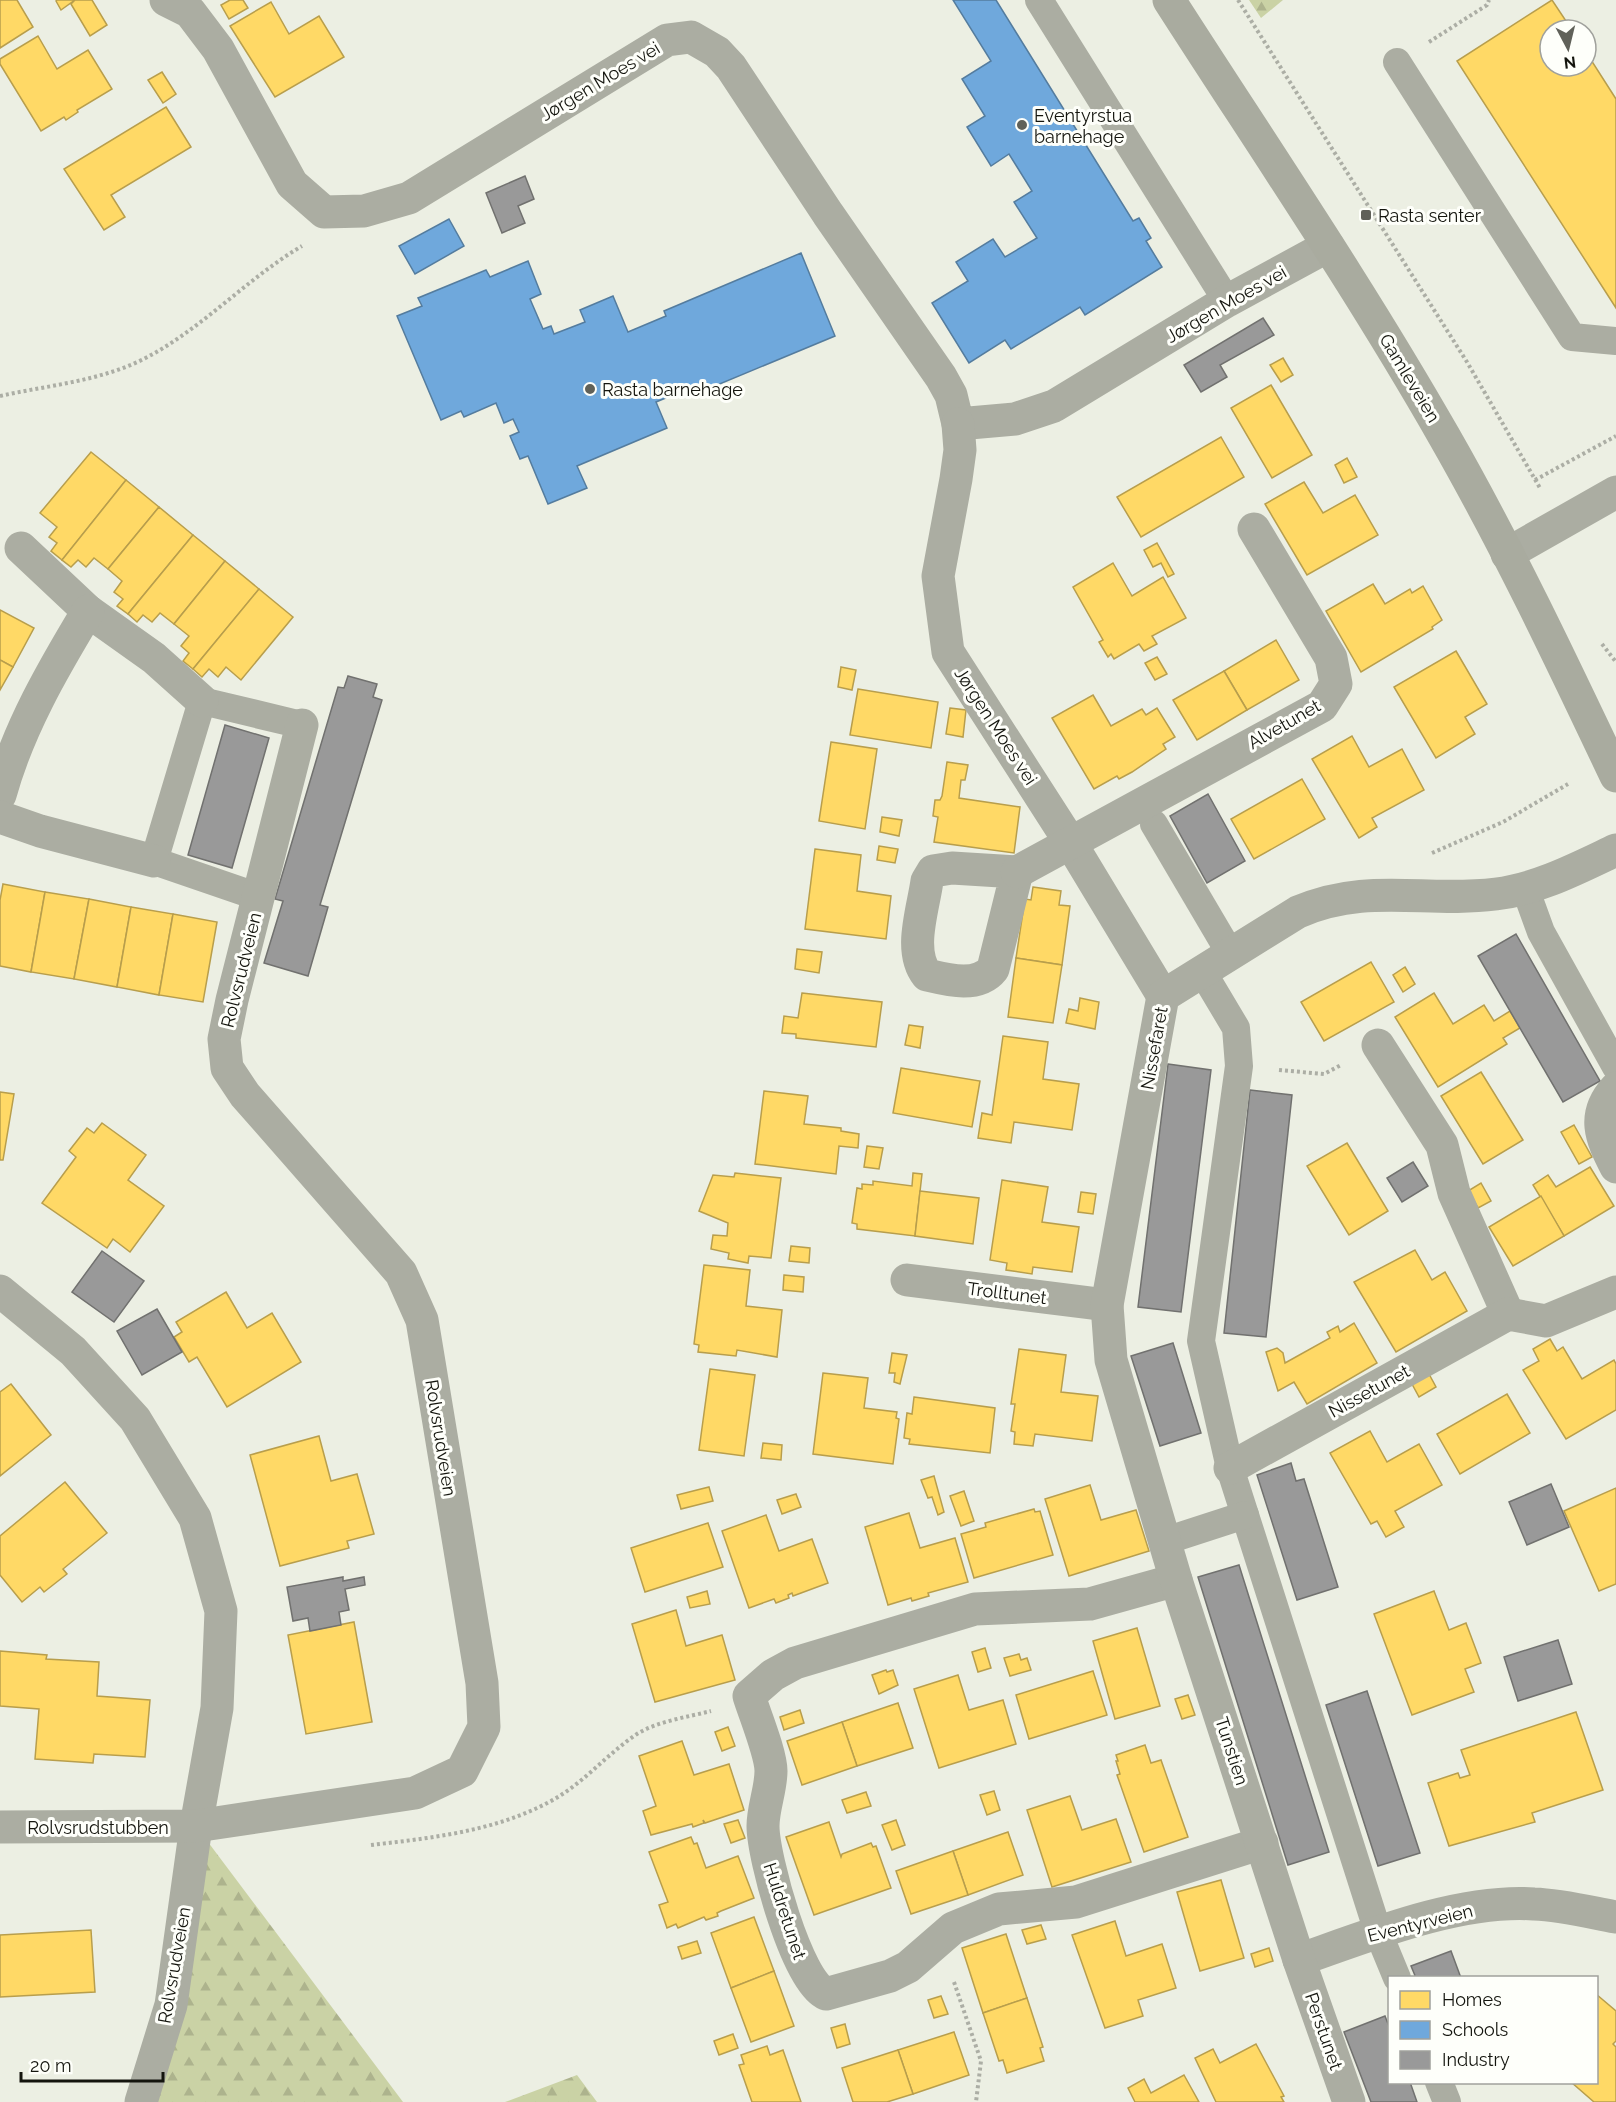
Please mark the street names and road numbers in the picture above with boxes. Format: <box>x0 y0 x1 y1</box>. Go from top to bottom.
street label: Jørgen Moes vei <box>537 37 663 125</box>
street label: Jørgen Moes vei <box>1162 261 1290 347</box>
street label: Gamleveien <box>1375 330 1445 426</box>
street label: Jørgen Moes vei <box>950 663 1042 789</box>
street label: Alvetunet <box>1244 695 1324 753</box>
street label: Rolvsrudveien <box>217 910 265 1030</box>
street label: Nissefaret <box>1136 1005 1172 1091</box>
street label: Trolltunet <box>966 1278 1048 1308</box>
street label: Nissetunet <box>1325 1360 1413 1422</box>
street label: Rolvsrudveien <box>421 1378 461 1498</box>
street label: Tunstien <box>1211 1714 1253 1788</box>
street label: Rolvsrudstubben <box>27 1817 169 1838</box>
street label: Huldretunet <box>760 1860 810 1962</box>
street label: Eventyrveien <box>1365 1900 1475 1946</box>
street label: Rolvsrudveien <box>153 1905 195 2025</box>
street label: Perstunet <box>1301 1990 1347 2072</box>

